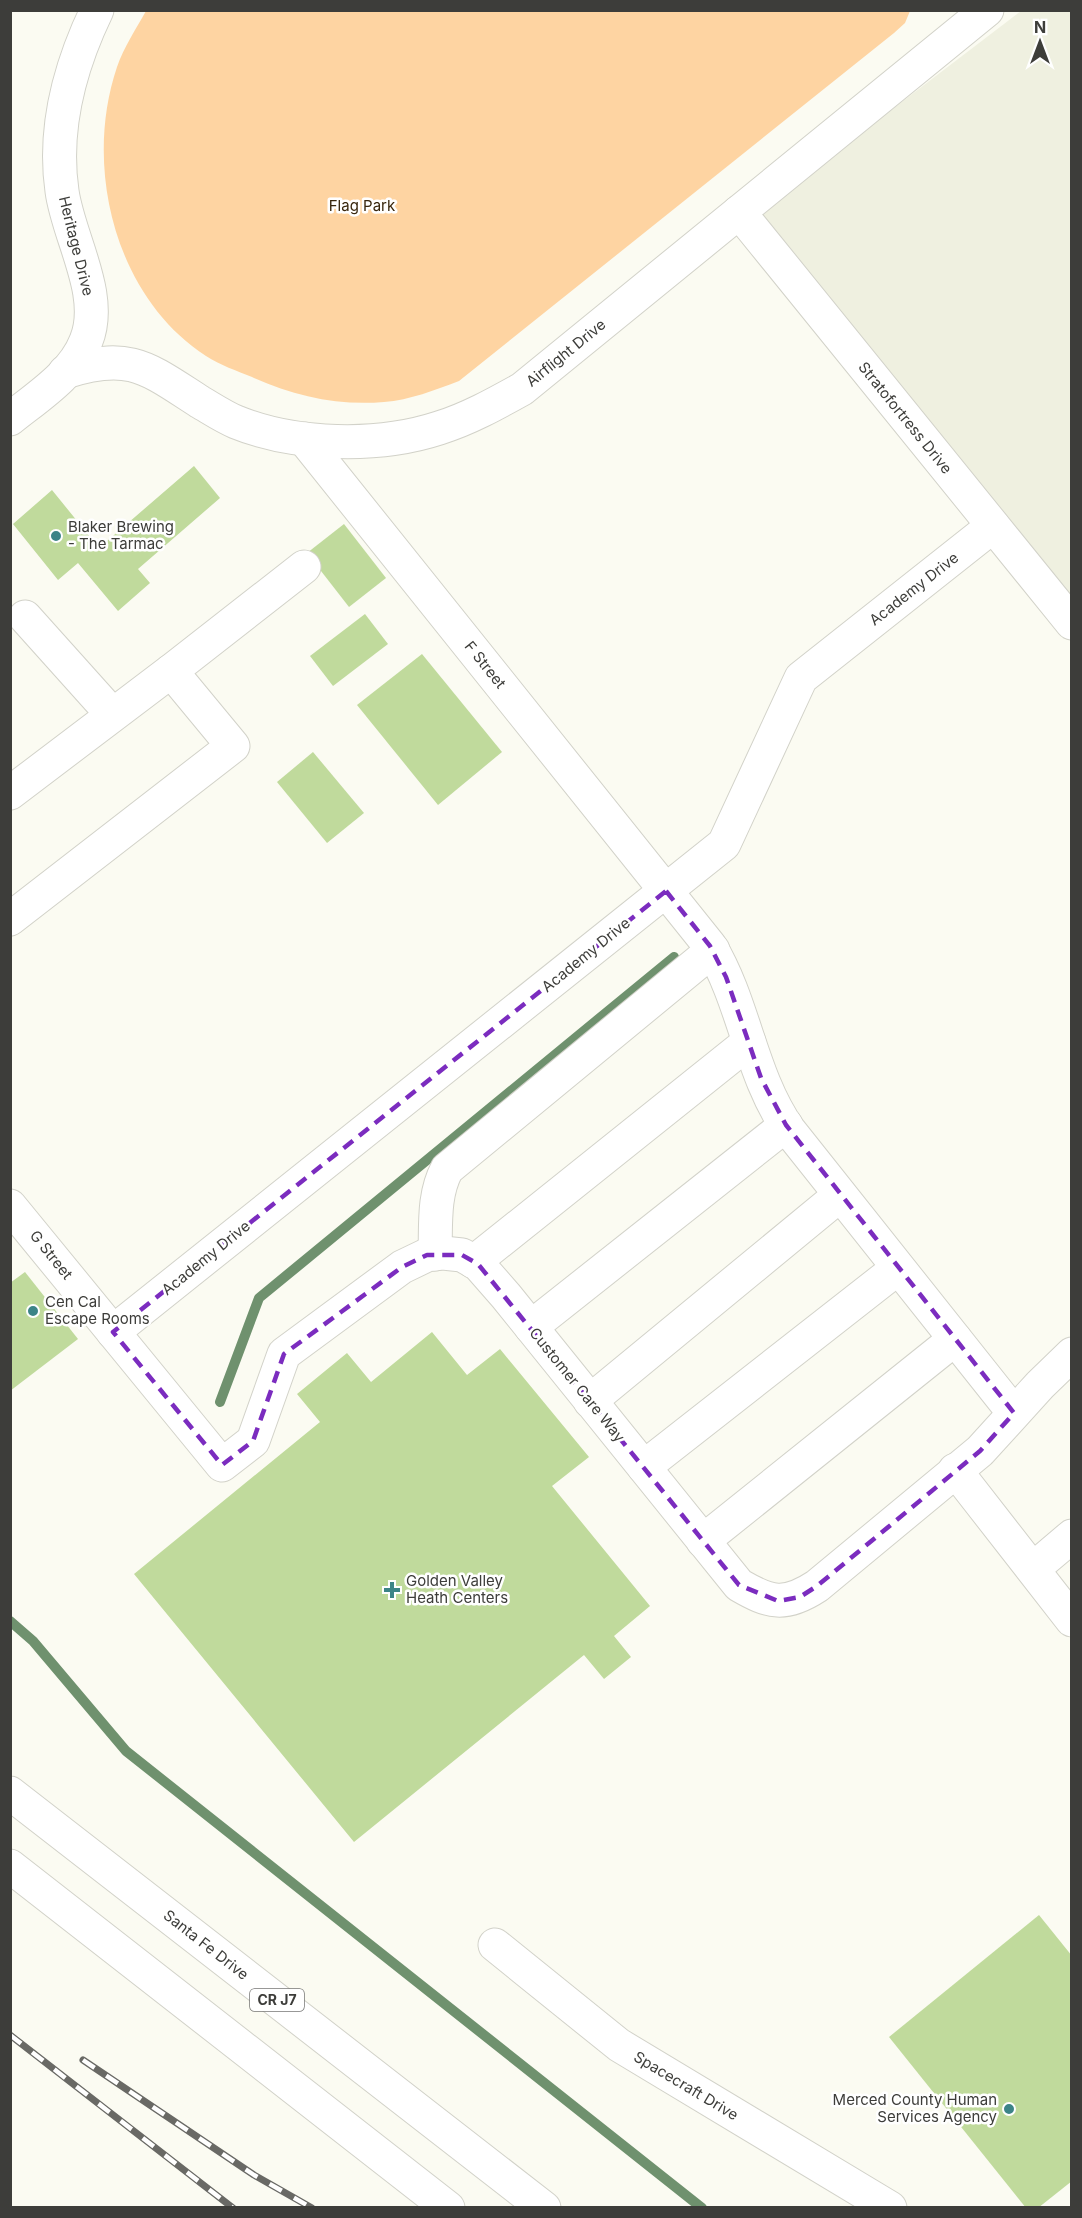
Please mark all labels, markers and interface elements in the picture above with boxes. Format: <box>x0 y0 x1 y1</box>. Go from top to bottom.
north arrow <box>1010 12 1070 72</box>
text: N <box>1034 17 1046 37</box>
street label: Heritage Drive <box>55 194 98 298</box>
park label: Flag Park <box>329 196 396 215</box>
street label: Airflight Drive <box>522 315 609 391</box>
street label: Stratofortress Drive <box>854 358 956 478</box>
place label: Blaker Brewing - The Tarmac <box>68 517 174 553</box>
marker: Blaker Brewing - The Tarmac <box>49 529 63 543</box>
street label: Academy Drive <box>865 548 962 629</box>
street label: F Street <box>461 637 510 692</box>
street label: Academy Drive <box>538 913 634 996</box>
street label: Academy Drive <box>158 1216 254 1299</box>
street label: G Street <box>26 1226 77 1283</box>
place label: Cen Cal Escape Rooms <box>45 1292 150 1328</box>
marker: Cen Cal Escape Rooms <box>26 1304 40 1318</box>
street label: Customer Care Way <box>525 1324 630 1446</box>
place label: Golden Valley Heath Centers <box>406 1571 508 1607</box>
marker: Golden Valley Heath Centers <box>383 1581 401 1599</box>
street label: Santa Fe Drive <box>160 1905 253 1984</box>
road number: CR J7 <box>250 1989 304 2011</box>
street label: Spacecraft Drive <box>630 2047 742 2124</box>
place label: Merced County Human Services Agency <box>833 2090 998 2126</box>
marker: Merced County Human Services Agency <box>1002 2102 1016 2116</box>

